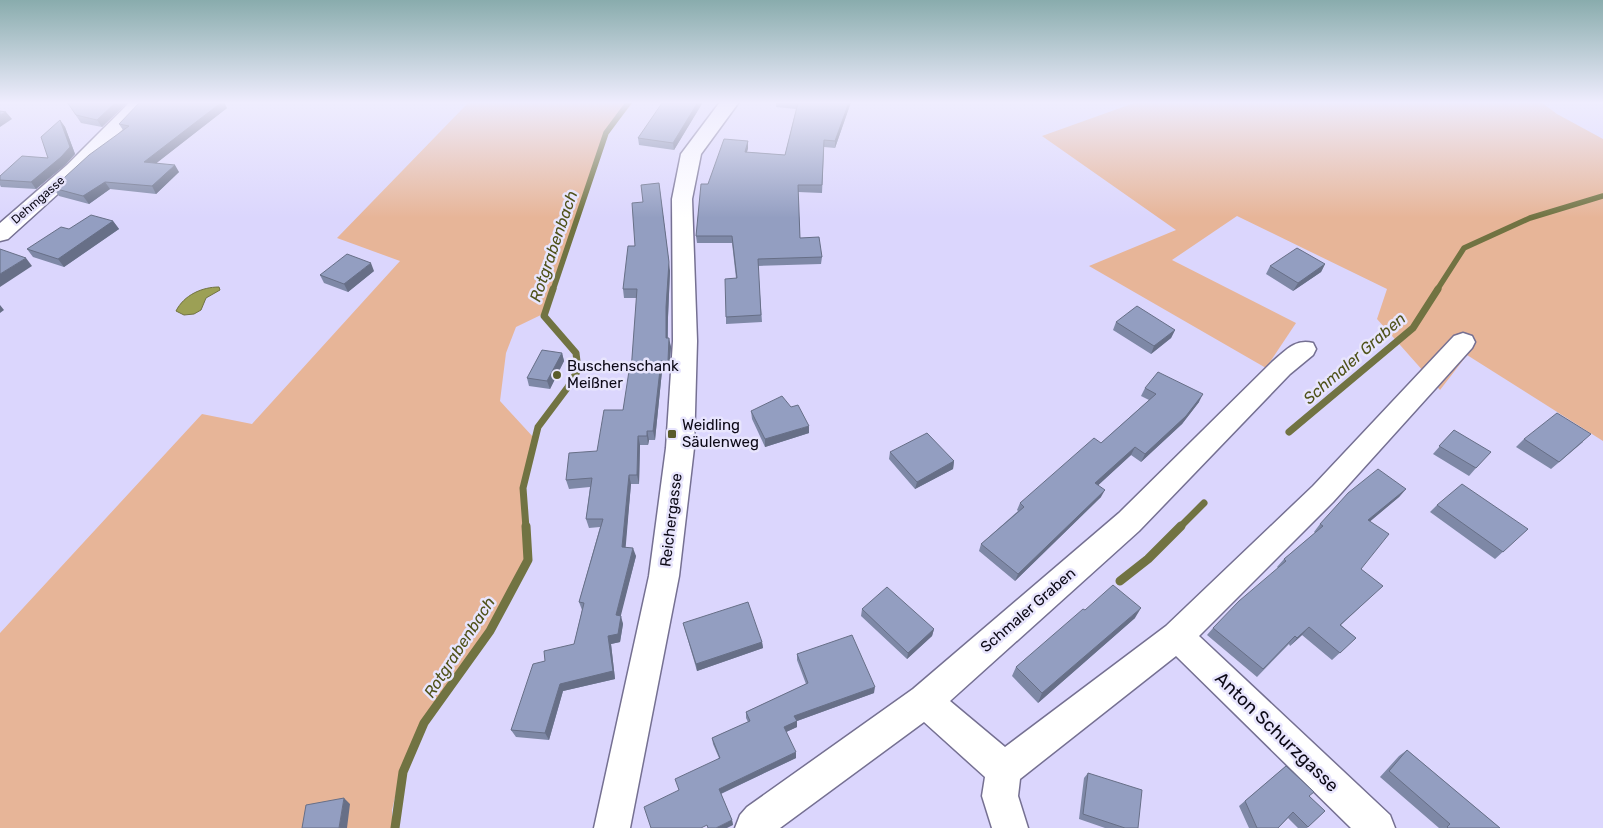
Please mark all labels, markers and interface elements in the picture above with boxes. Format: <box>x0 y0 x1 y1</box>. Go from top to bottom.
street label: Dehmgasse <box>9 173 68 227</box>
water label: Rotgrabenbach <box>526 188 581 304</box>
water label: Schmaler Graben <box>1299 309 1409 408</box>
place label: Buschenschank Meißner <box>567 357 679 392</box>
marker: Buschenschank Meißner <box>551 369 563 381</box>
place label: Weidling Säulenweg <box>682 416 759 451</box>
marker: Weidling Säulenweg <box>666 428 678 440</box>
street label: Reichergasse <box>656 472 686 568</box>
street label: Schmaler Graben <box>977 564 1079 656</box>
water label: Rotgrabenbach <box>420 593 499 701</box>
street label: Anton Schurzgasse <box>1211 667 1343 797</box>

